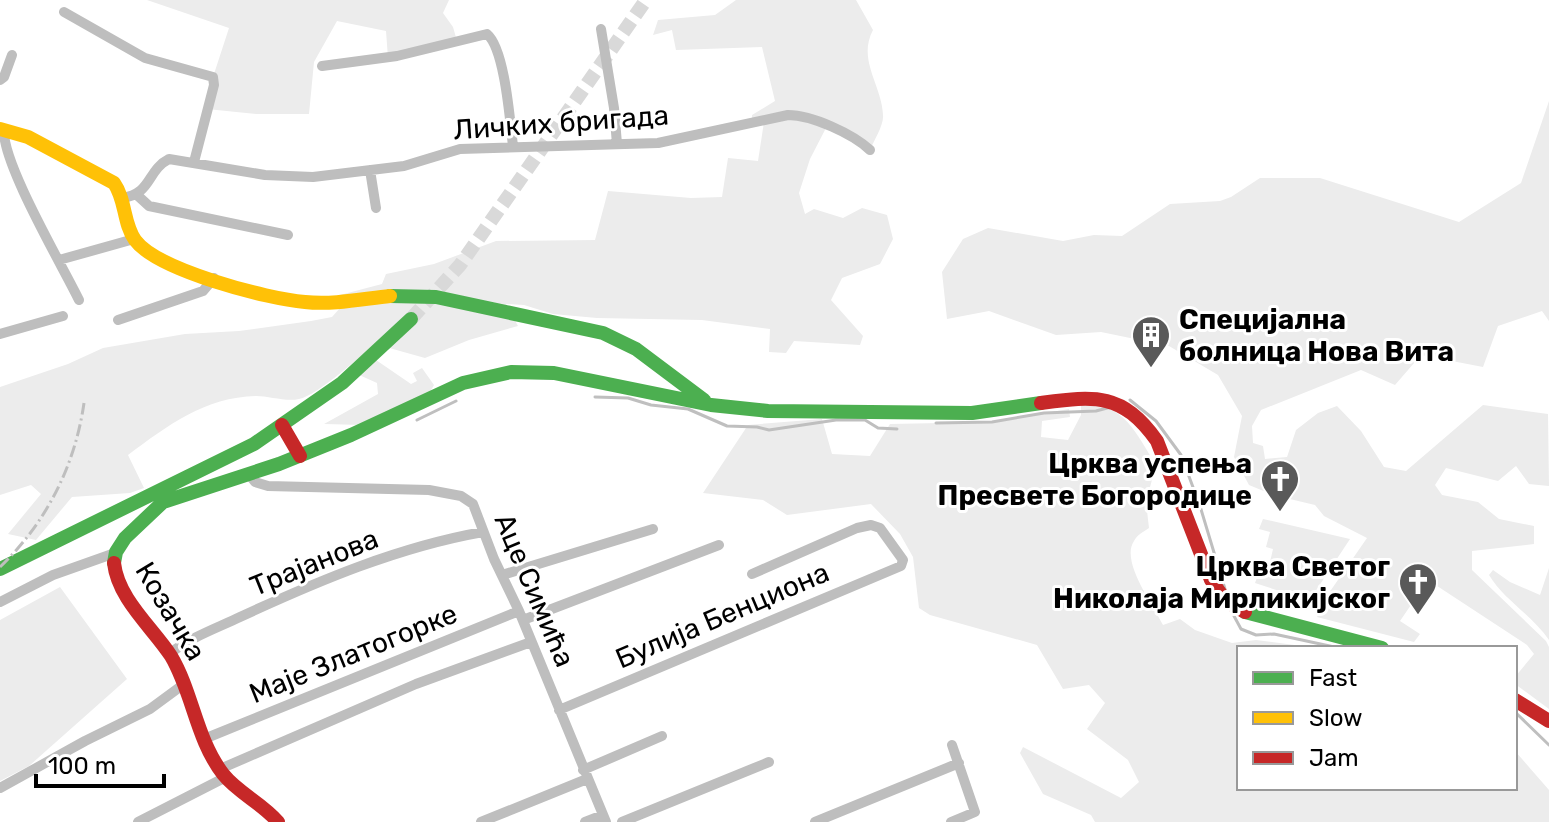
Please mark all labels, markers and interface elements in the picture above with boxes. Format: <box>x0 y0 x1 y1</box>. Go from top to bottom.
street label: Личких бригада <box>452 99 670 146</box>
place label: Специјална болница Нова Вита <box>1179 303 1454 368</box>
building icon: Специјална болница Нова Вита <box>1130 314 1172 369</box>
place label: Црква успења Пресвете Богородице <box>938 447 1252 512</box>
church icon: Црква успења Пресвете Богородице <box>1259 458 1301 513</box>
street label: Аце Симића <box>487 509 582 672</box>
street label: Трајанова <box>245 522 383 603</box>
place label: Црква Светог Николаја Мирликијског <box>1053 550 1390 615</box>
street label: Козачка <box>128 556 213 666</box>
street label: Булија Бенциона <box>610 556 834 675</box>
church icon: Црква Светог Николаја Мирликијског <box>1397 561 1439 616</box>
street label: Маје Златогорке <box>244 597 462 710</box>
legend <box>1237 646 1517 790</box>
text: Fast <box>1309 664 1357 692</box>
text: Slow <box>1309 704 1362 732</box>
scale bar <box>36 738 164 788</box>
text: Jam <box>1309 744 1359 772</box>
text: 100 m <box>48 752 116 780</box>

